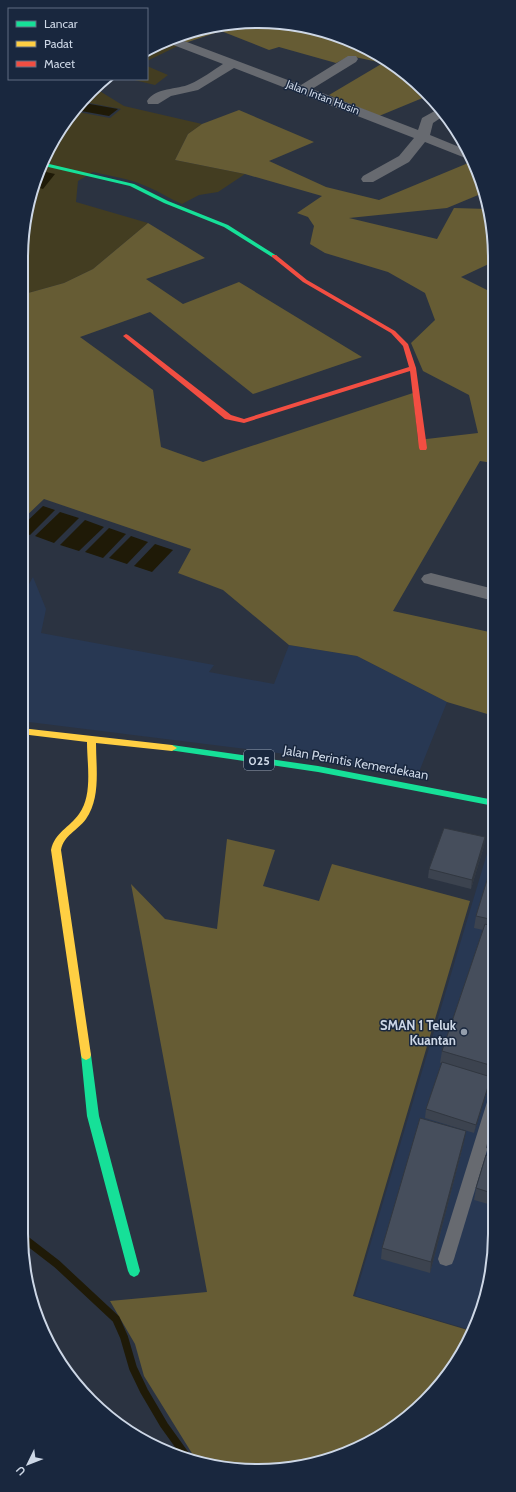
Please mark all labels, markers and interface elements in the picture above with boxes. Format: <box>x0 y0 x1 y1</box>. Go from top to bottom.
legend <box>8 8 148 80</box>
text: Lancar <box>44 16 78 31</box>
text: Padat <box>44 36 73 51</box>
text: Macet <box>44 56 75 71</box>
street label: Jalan Intan Husin <box>283 76 362 117</box>
street label: Jalan Perintis Kemerdekaan <box>281 741 430 783</box>
road number: 025 <box>244 750 274 770</box>
place label: SMAN 1 Teluk Kuantan <box>380 1017 457 1048</box>
marker: SMAN 1 Teluk Kuantan <box>459 1027 469 1037</box>
north arrow <box>8 1444 48 1484</box>
text: U <box>13 1463 29 1478</box>

